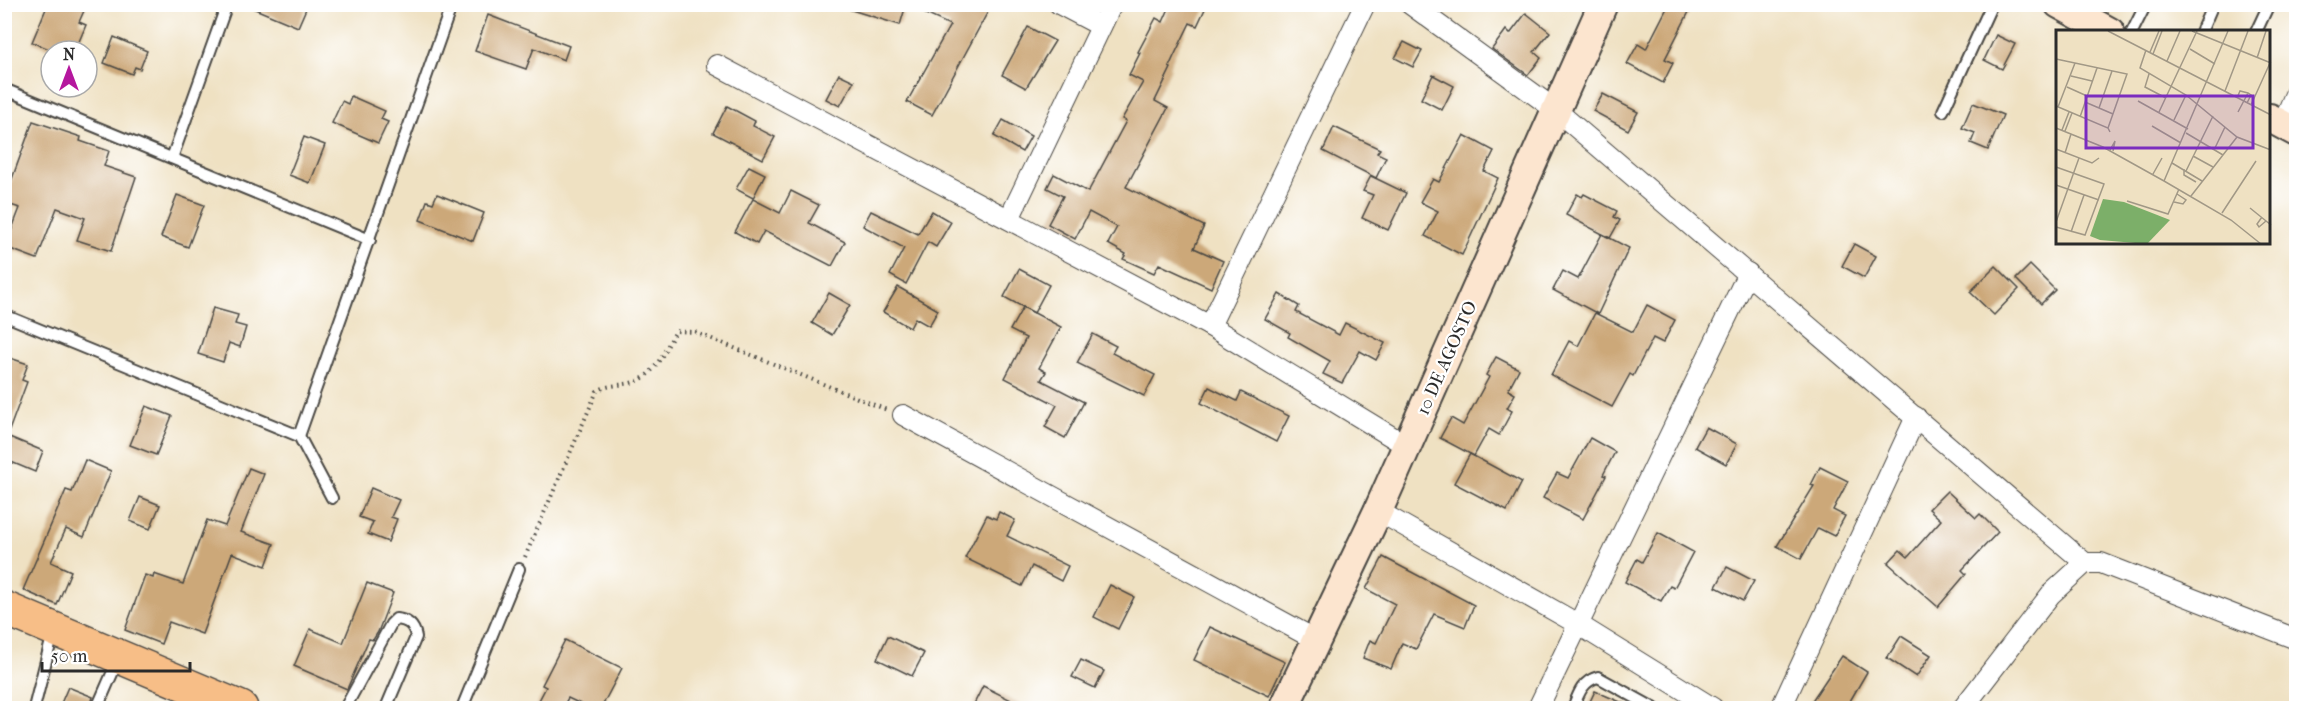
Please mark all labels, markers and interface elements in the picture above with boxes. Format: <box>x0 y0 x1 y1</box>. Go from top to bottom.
inset map <box>2056 30 2271 244</box>
north arrow <box>39 39 99 99</box>
text: N <box>63 45 76 64</box>
street label: 10 DE AGOSTO <box>1413 298 1481 418</box>
scale bar <box>42 635 190 673</box>
text: 50 m <box>51 646 88 667</box>

